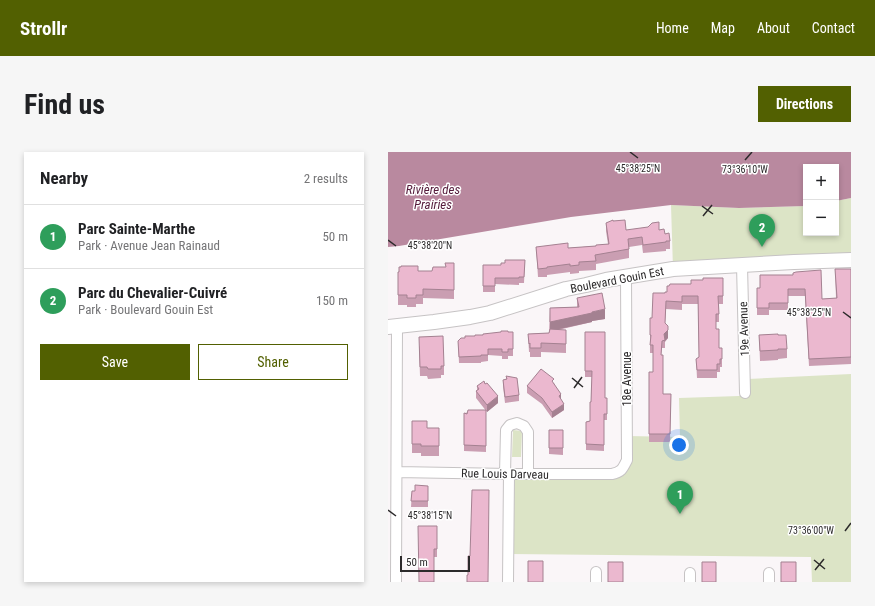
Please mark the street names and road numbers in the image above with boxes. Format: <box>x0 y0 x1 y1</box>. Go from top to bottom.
street label: Boulevard Gouin Est <box>569 264 665 296</box>
street label: 19e Avenue <box>736 301 752 357</box>
street label: 18e Avenue <box>620 351 634 406</box>
street label: Rue Louis Darveau <box>461 466 549 482</box>

